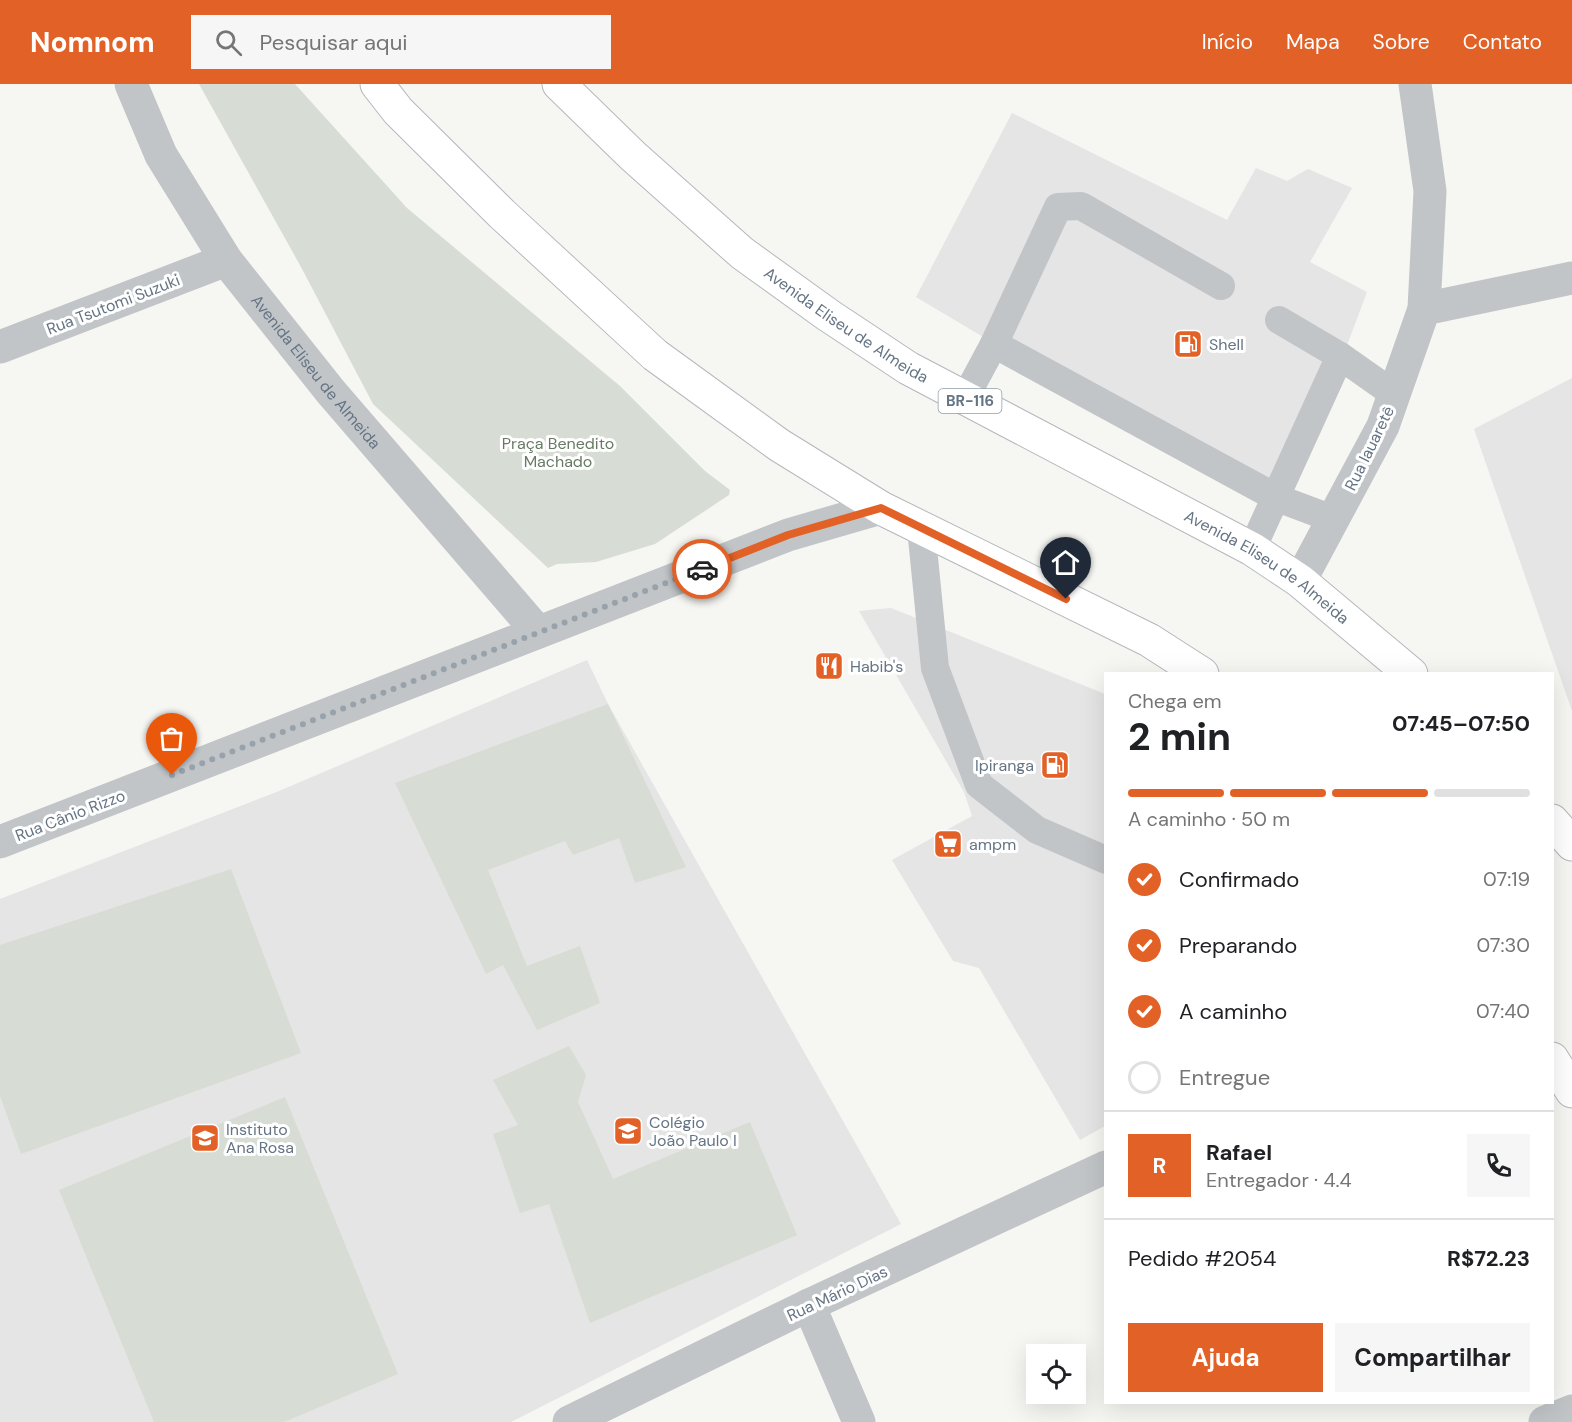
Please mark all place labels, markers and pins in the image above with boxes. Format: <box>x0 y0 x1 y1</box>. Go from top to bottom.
fuel station icon: Shell <box>1172 328 1204 360</box>
place label: Shell <box>1209 334 1244 355</box>
pin <box>1040 537 1091 599</box>
restaurant icon: Habib's <box>813 650 845 682</box>
place label: Habib's <box>850 656 903 677</box>
pin <box>146 713 197 775</box>
fuel station icon: Ipiranga <box>1039 749 1071 781</box>
place label: Ipiranga <box>975 755 1034 776</box>
supermarket icon: ampm <box>932 828 964 860</box>
place label: ampm <box>969 834 1016 855</box>
place label: Colégio João Paulo I <box>649 1112 737 1151</box>
school or university icon: Colégio João Paulo I <box>612 1115 644 1147</box>
place label: Instituto Ana Rosa <box>226 1119 294 1158</box>
school or university icon: Instituto Ana Rosa <box>189 1122 221 1154</box>

